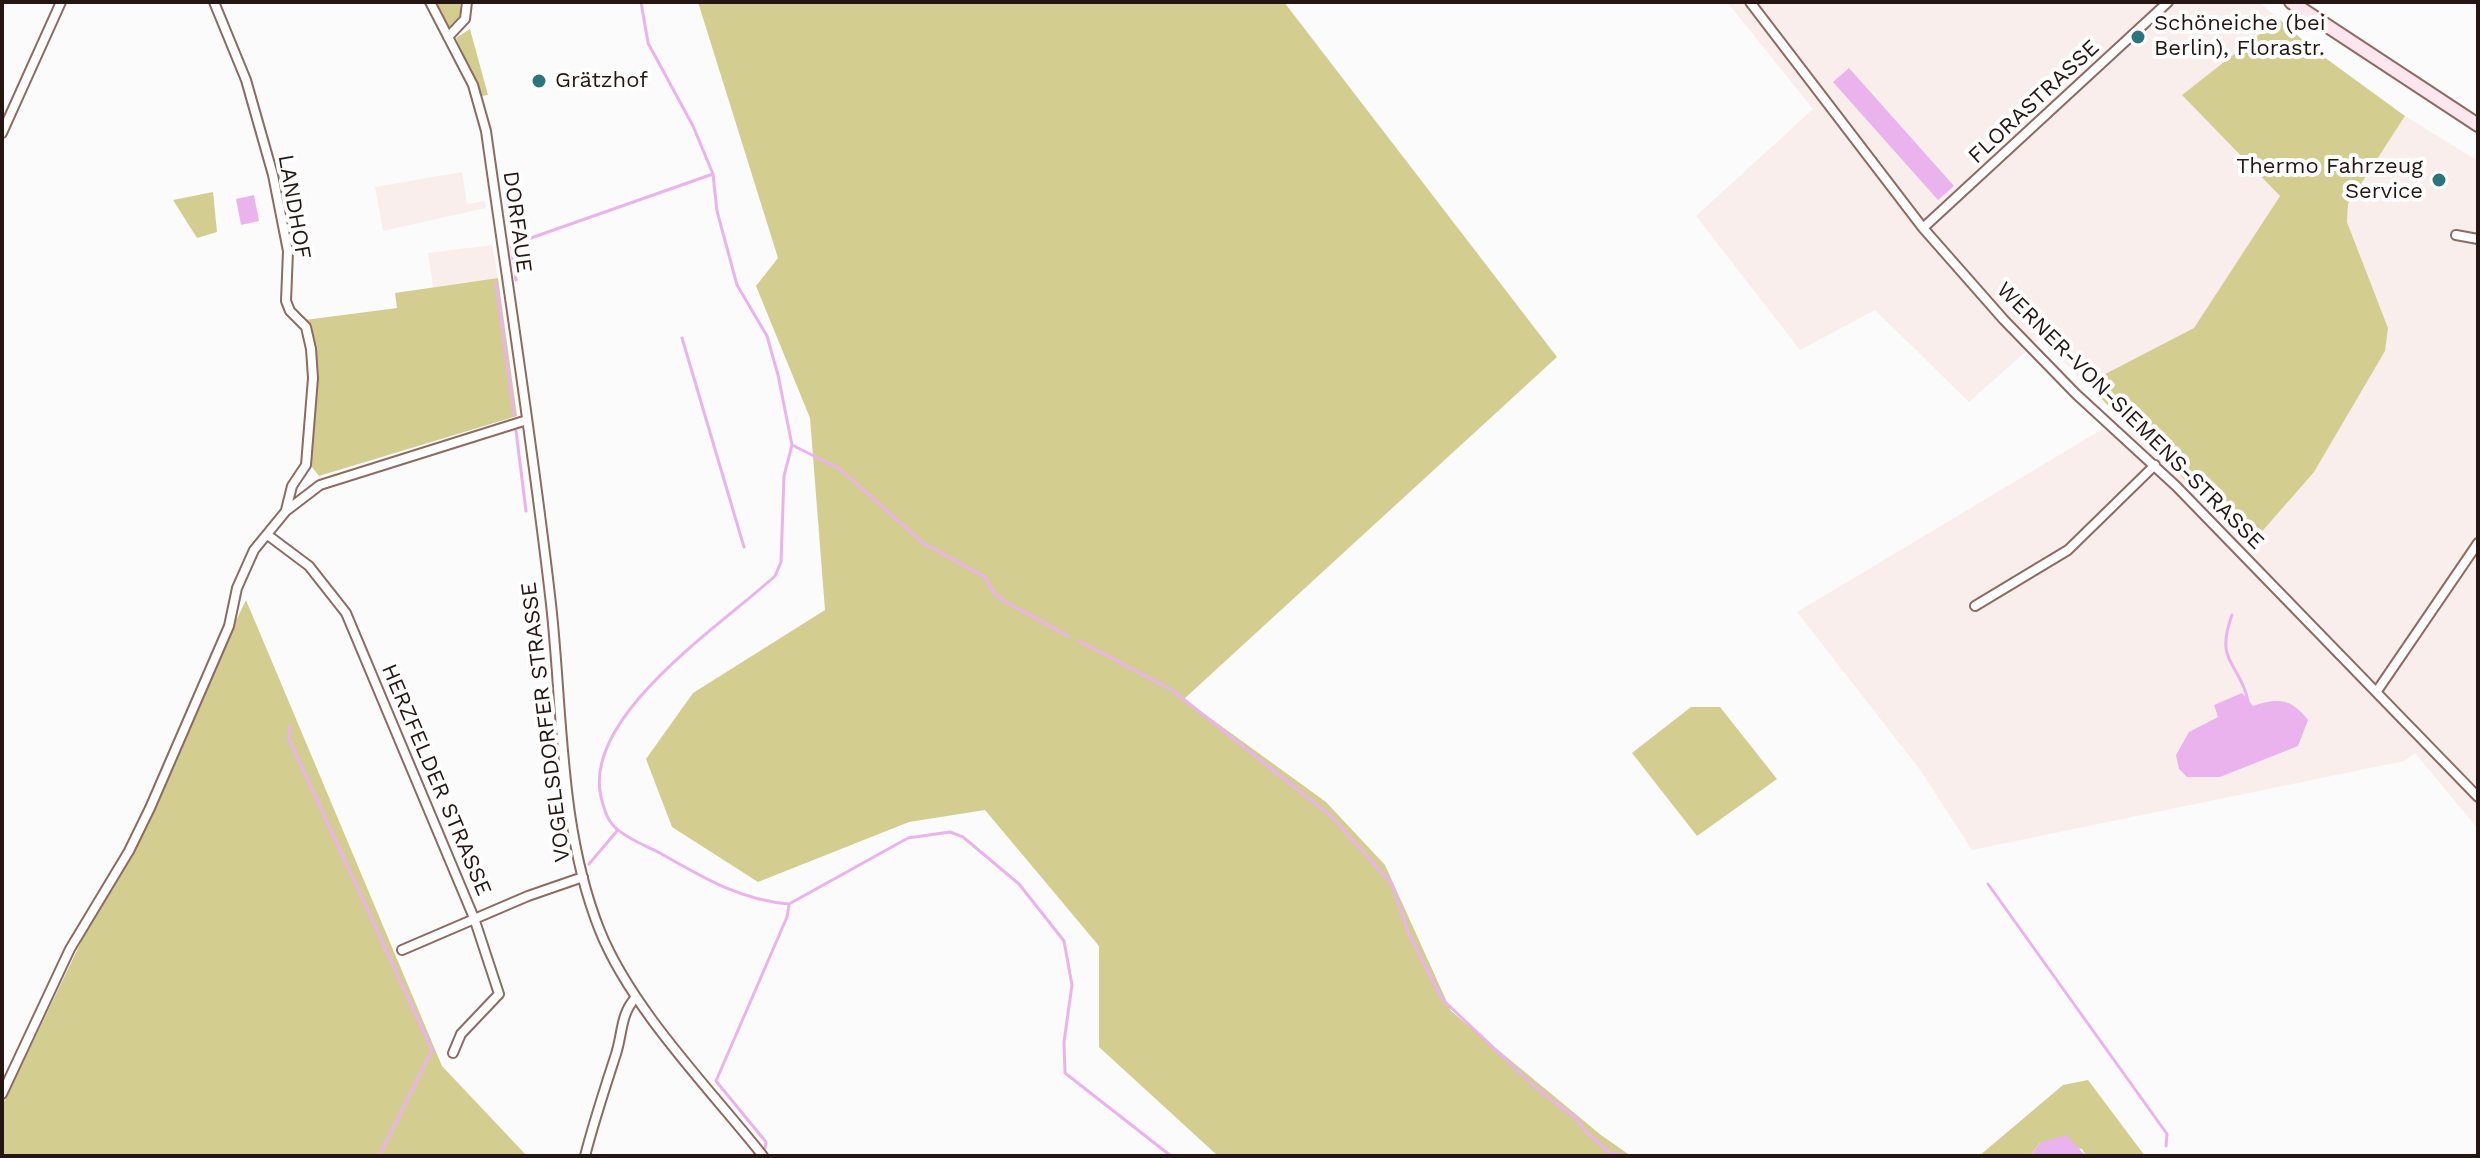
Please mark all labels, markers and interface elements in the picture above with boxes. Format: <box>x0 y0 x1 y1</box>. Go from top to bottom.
place label: Schöneiche (bei Berlin), Florastr. <box>2154 11 2326 62</box>
marker: Schöneiche (bei Berlin), Florastr. <box>2129 28 2147 46</box>
street label: FLORASTRASSE <box>1963 35 2105 169</box>
place label: Grätzhof <box>555 68 648 94</box>
marker: Grätzhof <box>530 72 548 90</box>
street label: LANDHOF <box>272 153 316 261</box>
place label: Thermo Fahrzeug Service <box>2236 154 2423 206</box>
street label: DORFAUE <box>497 169 537 275</box>
marker: Thermo Fahrzeug Service <box>2430 171 2448 189</box>
street label: WERNER-VON-SIEMENS-STRASSE <box>1991 277 2269 555</box>
street label: VOGELSDORFER STRASSE <box>516 580 576 864</box>
street label: HERZFELDER STRASSE <box>375 660 497 900</box>

